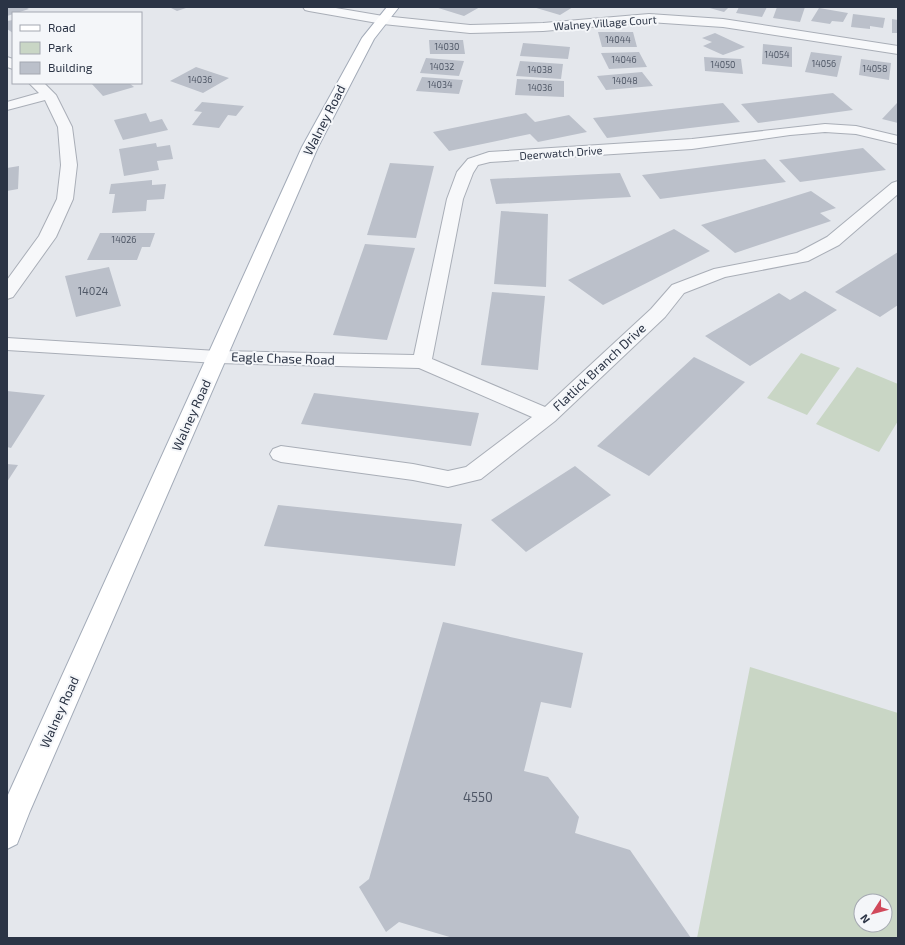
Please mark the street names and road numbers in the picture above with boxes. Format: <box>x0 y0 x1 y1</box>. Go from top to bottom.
street label: Walney Village Court <box>553 12 657 33</box>
street label: Walney Road <box>299 82 349 158</box>
street label: Deerwatch Drive <box>519 143 603 162</box>
street label: Flatlick Branch Drive <box>549 320 649 414</box>
street label: Eagle Chase Road <box>231 348 335 368</box>
street label: Walney Road <box>168 377 214 453</box>
street label: Walney Road <box>36 674 82 750</box>

